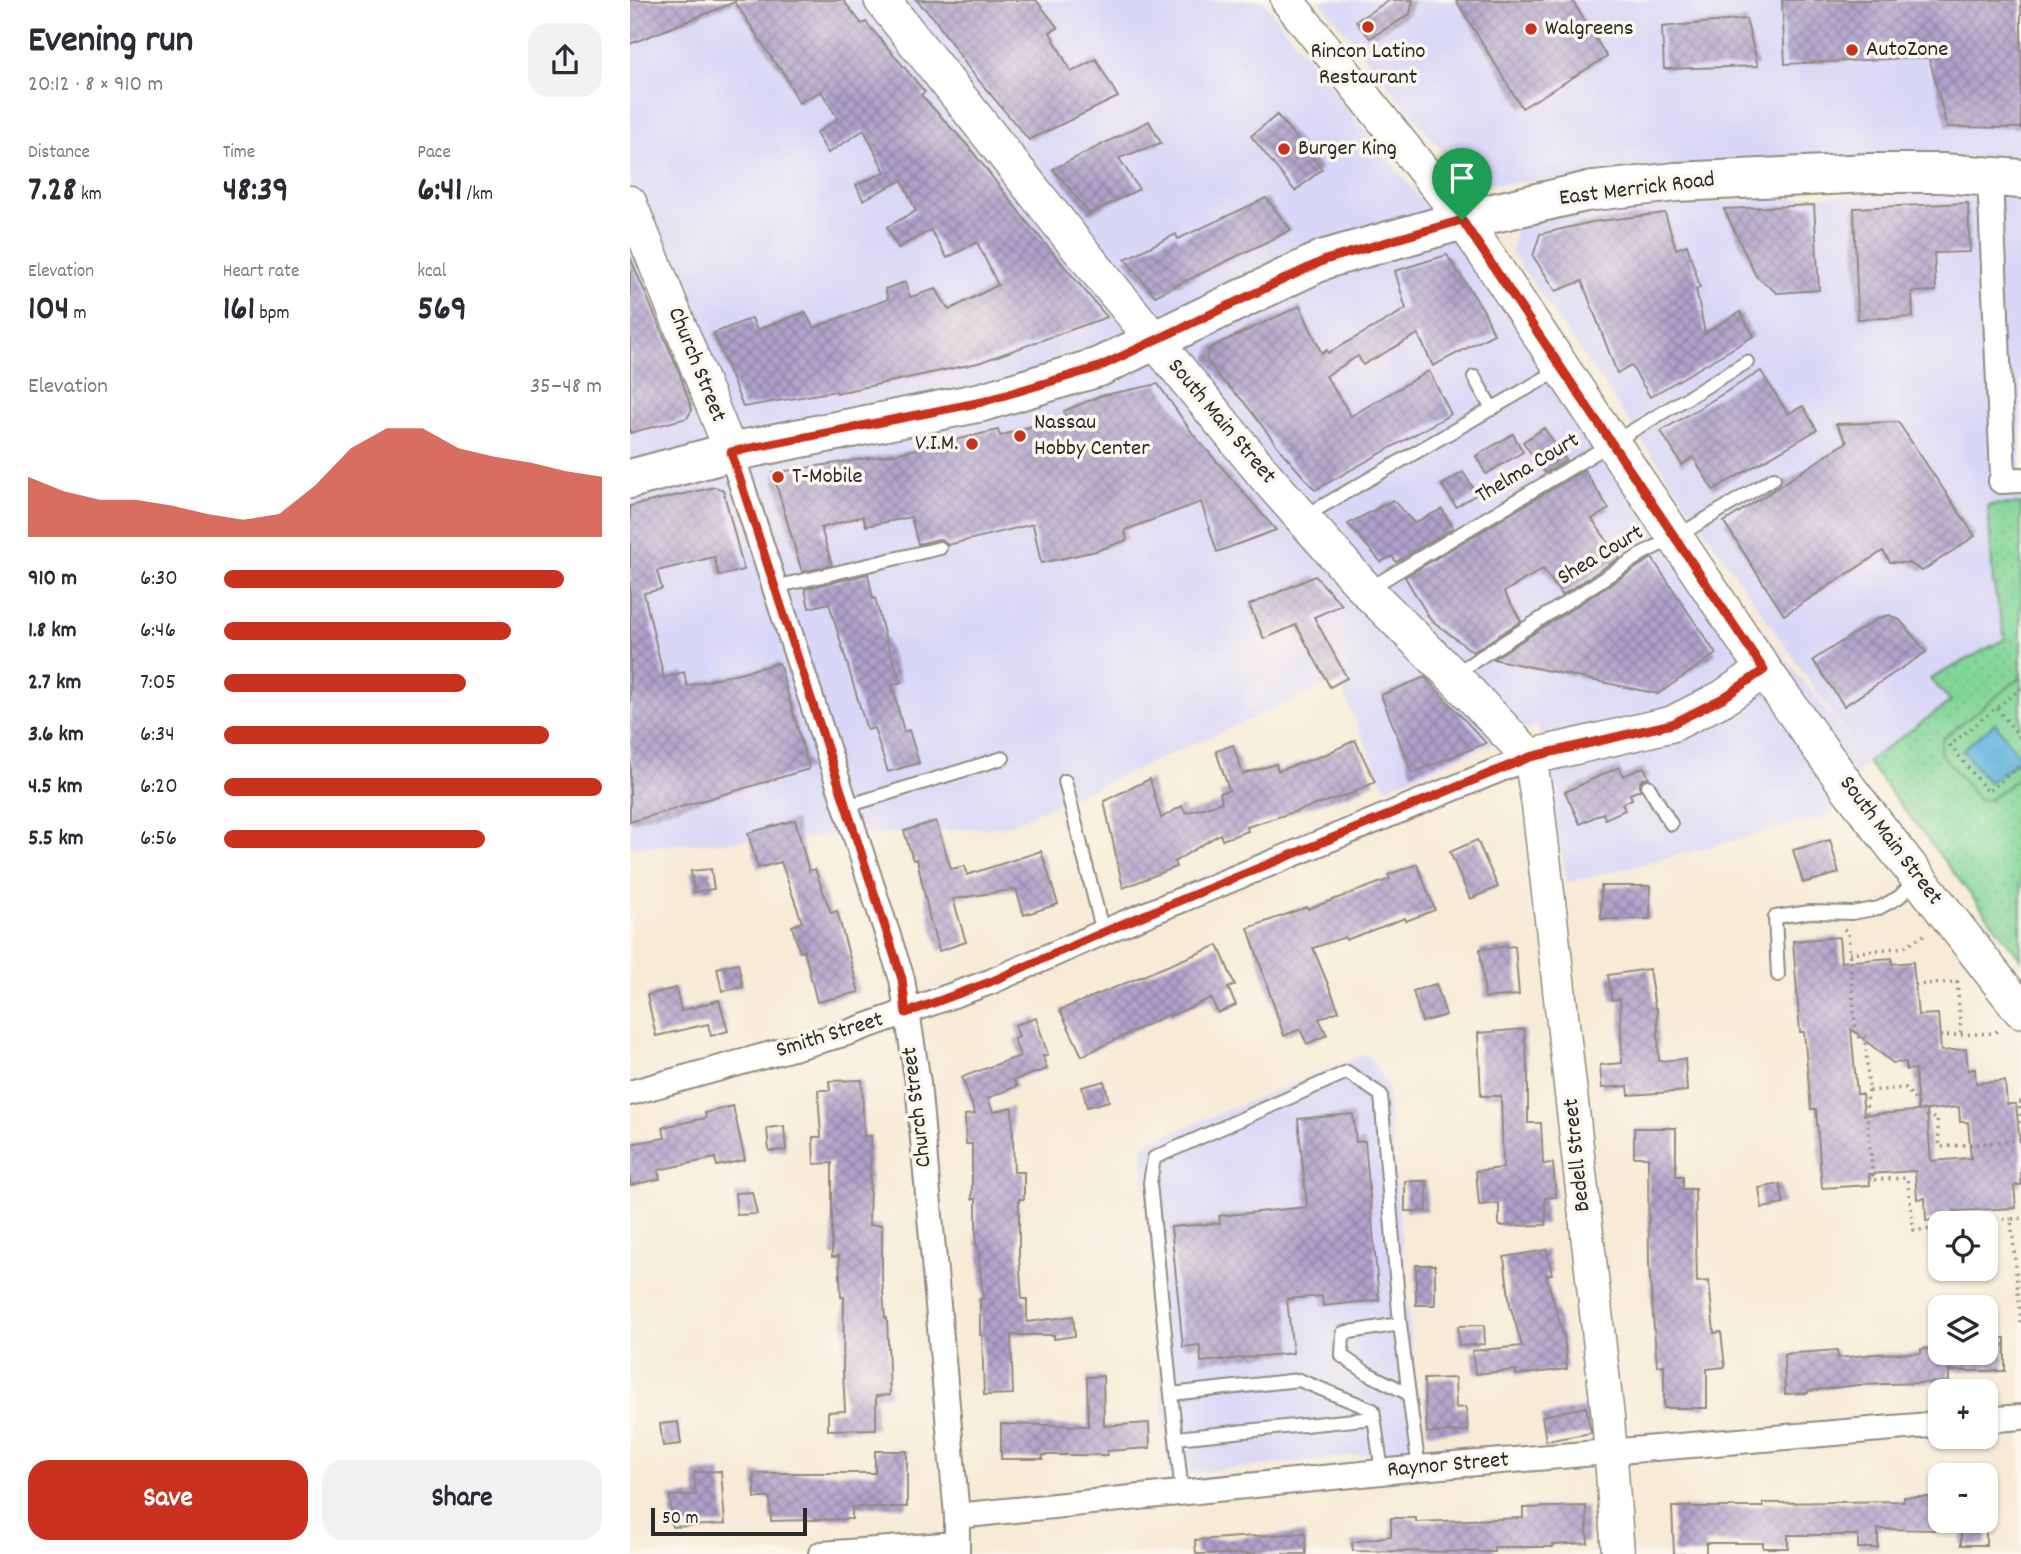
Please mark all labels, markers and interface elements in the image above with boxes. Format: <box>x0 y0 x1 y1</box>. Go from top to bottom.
place label: Walgreens <box>1545 13 1634 46</box>
text: Evening run <box>28 15 193 70</box>
marker: Rincon Latino Restaurant <box>1360 19 1376 35</box>
marker: Walgreens <box>1523 21 1539 37</box>
button: share <box>528 23 602 97</box>
place label: AutoZone <box>1866 34 1948 67</box>
place label: Rincon Latino Restaurant <box>1310 36 1426 95</box>
marker: AutoZone <box>1844 42 1860 58</box>
text: 20:12 · 8 × 910 m <box>28 69 163 102</box>
place label: Burger King <box>1298 133 1397 166</box>
text: Distance <box>28 140 90 167</box>
text: Time <box>223 140 255 167</box>
text: Pace <box>417 140 451 167</box>
marker: Burger King <box>1276 141 1292 157</box>
pin <box>1432 148 1492 220</box>
icon: arrive <box>1443 159 1481 197</box>
street label: East Merrick Road <box>1557 164 1717 216</box>
text: 7.28 <box>28 167 77 217</box>
text: 48:39 <box>223 167 289 217</box>
text: 6:41 <box>417 167 462 217</box>
text: km <box>77 182 102 209</box>
text: /km <box>462 182 493 209</box>
text: Elevation <box>28 259 94 286</box>
text: Heart rate <box>223 259 299 286</box>
text: kcal <box>417 259 446 286</box>
text: 104 <box>28 286 69 336</box>
text: 161 <box>223 286 255 336</box>
text: 569 <box>417 286 467 336</box>
text: m <box>69 301 87 328</box>
text: bpm <box>255 301 290 328</box>
street label: Church Street <box>658 303 734 427</box>
street label: South Main Street <box>1159 352 1283 492</box>
text: Elevation <box>28 371 108 404</box>
text: 35–48 m <box>530 371 602 404</box>
place label: Nassau Hobby Center <box>1034 407 1150 466</box>
street label: Thelma Court <box>1470 425 1586 513</box>
place label: V.I.M. <box>915 428 958 461</box>
marker: Nassau Hobby Center <box>1012 428 1028 444</box>
marker: V.I.M. <box>964 436 980 452</box>
place label: T-Mobile <box>792 461 863 494</box>
marker: T-Mobile <box>770 469 786 485</box>
street label: Shea Court <box>1552 517 1650 595</box>
text: 910 m <box>28 563 77 596</box>
text: 6:30 <box>140 563 178 596</box>
text: 1.8 km <box>28 615 77 648</box>
text: 6:46 <box>140 615 176 648</box>
text: 2.7 km <box>28 667 81 700</box>
text: 7:05 <box>140 667 176 700</box>
text: 3.6 km <box>28 719 84 752</box>
text: 6:34 <box>140 719 175 752</box>
street label: South Main Street <box>1830 769 1950 913</box>
text: 4.5 km <box>28 771 83 804</box>
text: 6:20 <box>140 771 178 804</box>
text: 5.5 km <box>28 823 84 856</box>
text: 6:56 <box>140 823 177 856</box>
street label: Smith Street <box>772 1004 888 1068</box>
street label: Church Street <box>894 1045 942 1169</box>
street label: Bedell Street <box>1556 1097 1600 1213</box>
map controls <box>1928 1211 1998 1533</box>
button: locate <box>1928 1211 1998 1281</box>
button: layers <box>1928 1295 1998 1365</box>
button: + <box>1928 1379 1998 1449</box>
street label: Raynor Street <box>1386 1444 1510 1488</box>
button: Save <box>28 1460 308 1540</box>
button: Share <box>322 1460 602 1540</box>
button: − <box>1928 1463 1998 1533</box>
scale bar <box>651 1505 807 1537</box>
text: 50 m <box>662 1506 699 1533</box>

